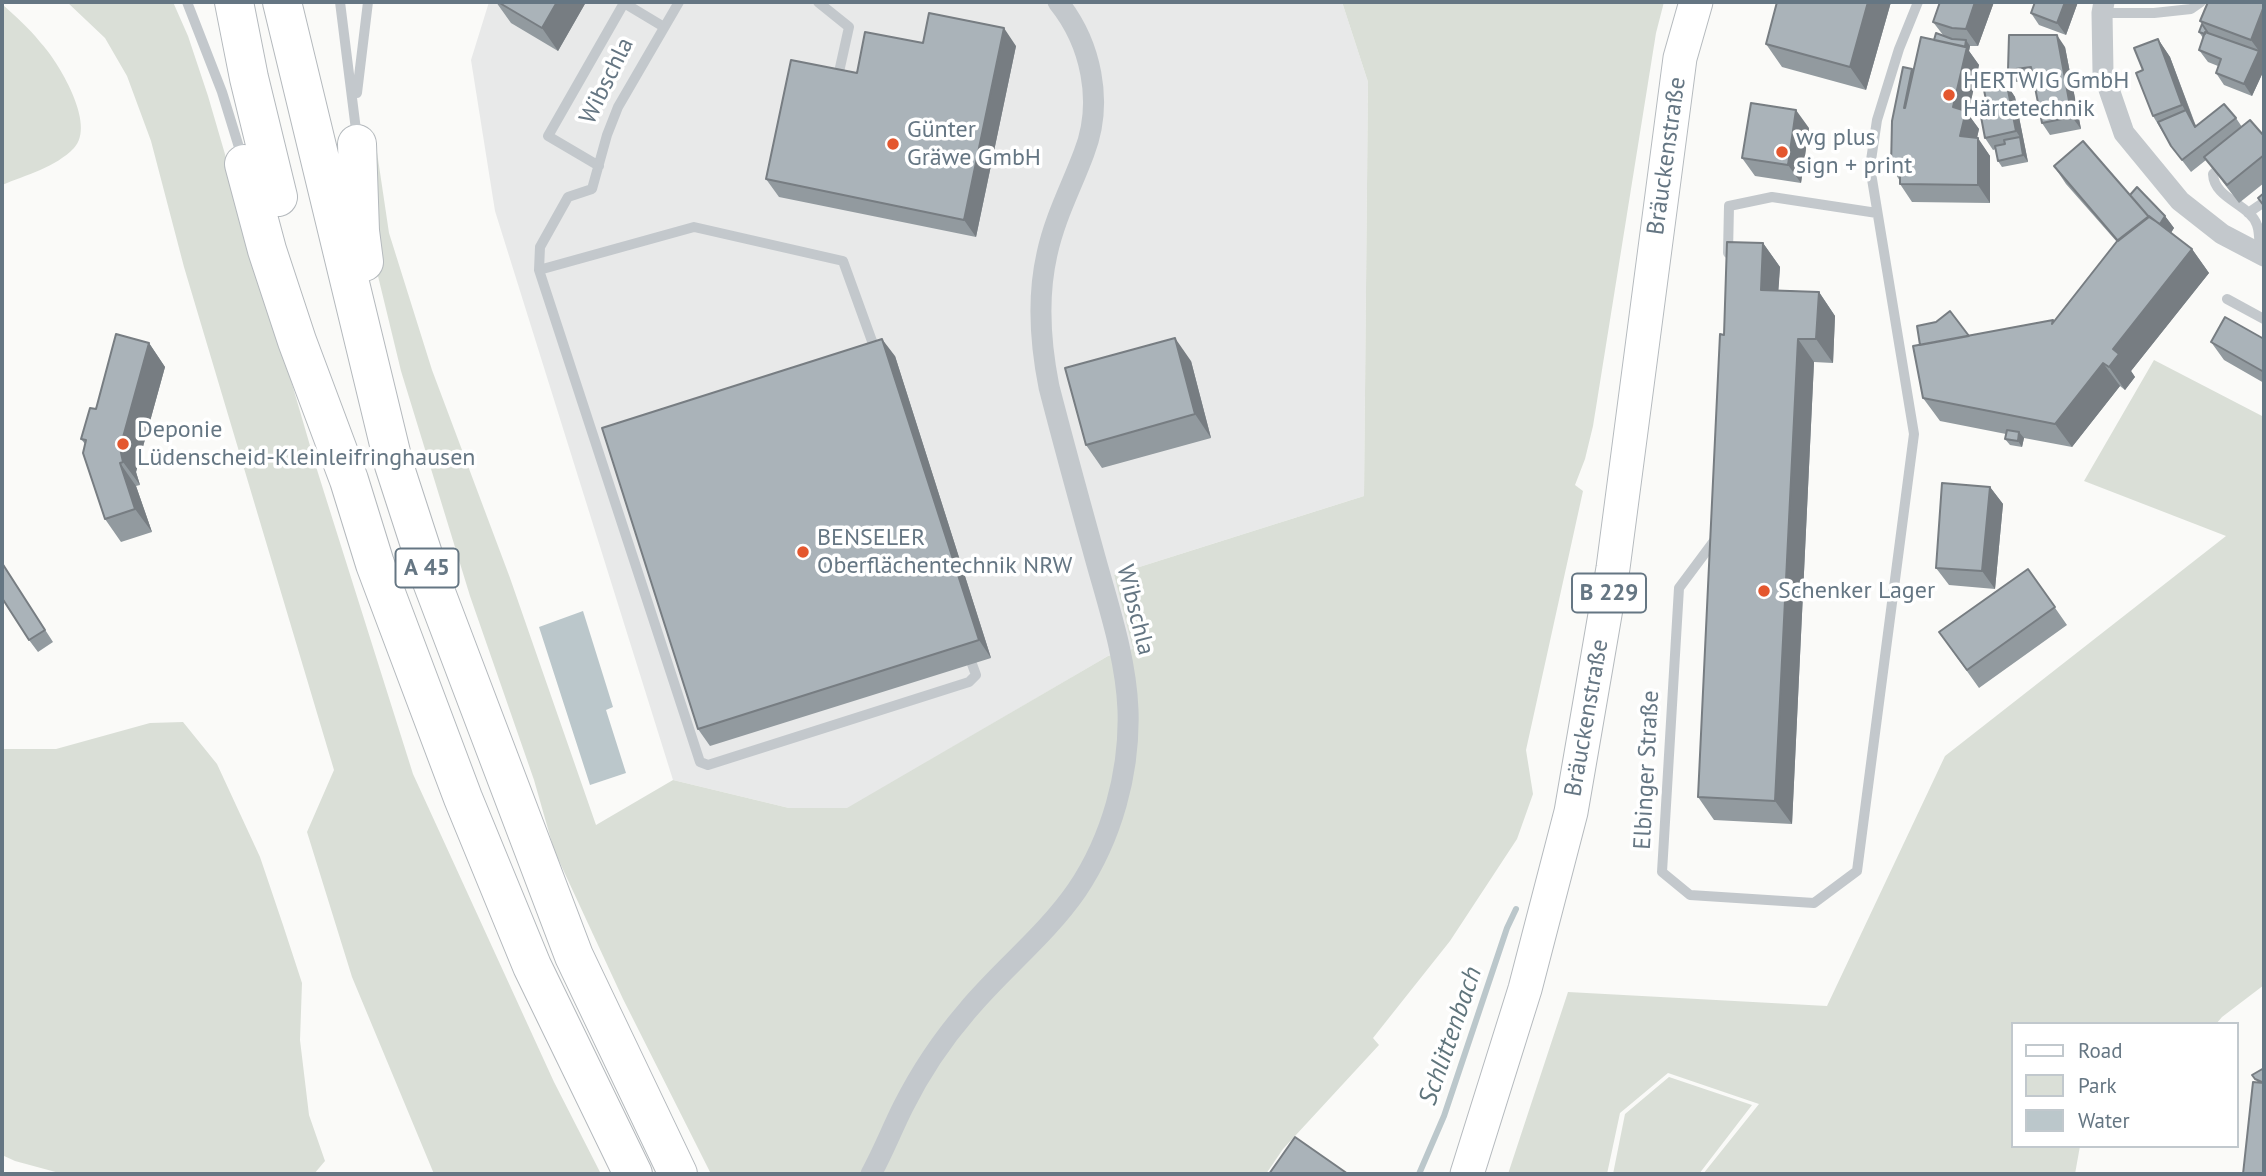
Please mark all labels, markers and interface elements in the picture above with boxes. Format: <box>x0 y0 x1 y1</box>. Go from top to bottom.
street label: Wibschla <box>574 33 640 129</box>
place label: HERTWIG GmbH Härtetechnik <box>1963 67 2129 123</box>
street label: Bräuckenstraße <box>1642 75 1692 237</box>
marker: HERTWIG GmbH Härtetechnik <box>1941 87 1957 103</box>
place label: Günter Gräwe GmbH <box>907 116 1041 172</box>
place label: wg plus sign + print <box>1796 124 1912 180</box>
marker: Günter Gräwe GmbH <box>885 136 901 152</box>
marker: wg plus sign + print <box>1774 144 1790 160</box>
place label: Deponie Lüdenscheid-Kleinleifringhausen <box>137 416 475 472</box>
marker: Deponie Lüdenscheid-Kleinleifringhausen <box>115 436 131 452</box>
place label: BENSELER Oberflächentechnik NRW <box>817 524 1072 580</box>
marker: BENSELER Oberflächentechnik NRW <box>795 544 811 560</box>
road number: A 45 <box>396 548 458 588</box>
street label: Wibschla <box>1110 562 1160 658</box>
road number: B 229 <box>1572 573 1646 612</box>
place label: Schenker Lager <box>1778 577 1935 605</box>
marker: Schenker Lager <box>1756 583 1772 599</box>
street label: Bräuckenstraße <box>1559 637 1615 799</box>
street label: Elbinger Straße <box>1628 690 1666 850</box>
water label: Schlittenbach <box>1413 963 1489 1109</box>
legend <box>2010 1022 2238 1148</box>
text: Road <box>2078 1037 2122 1064</box>
text: Park <box>2078 1072 2117 1099</box>
text: Water <box>2078 1107 2130 1134</box>

